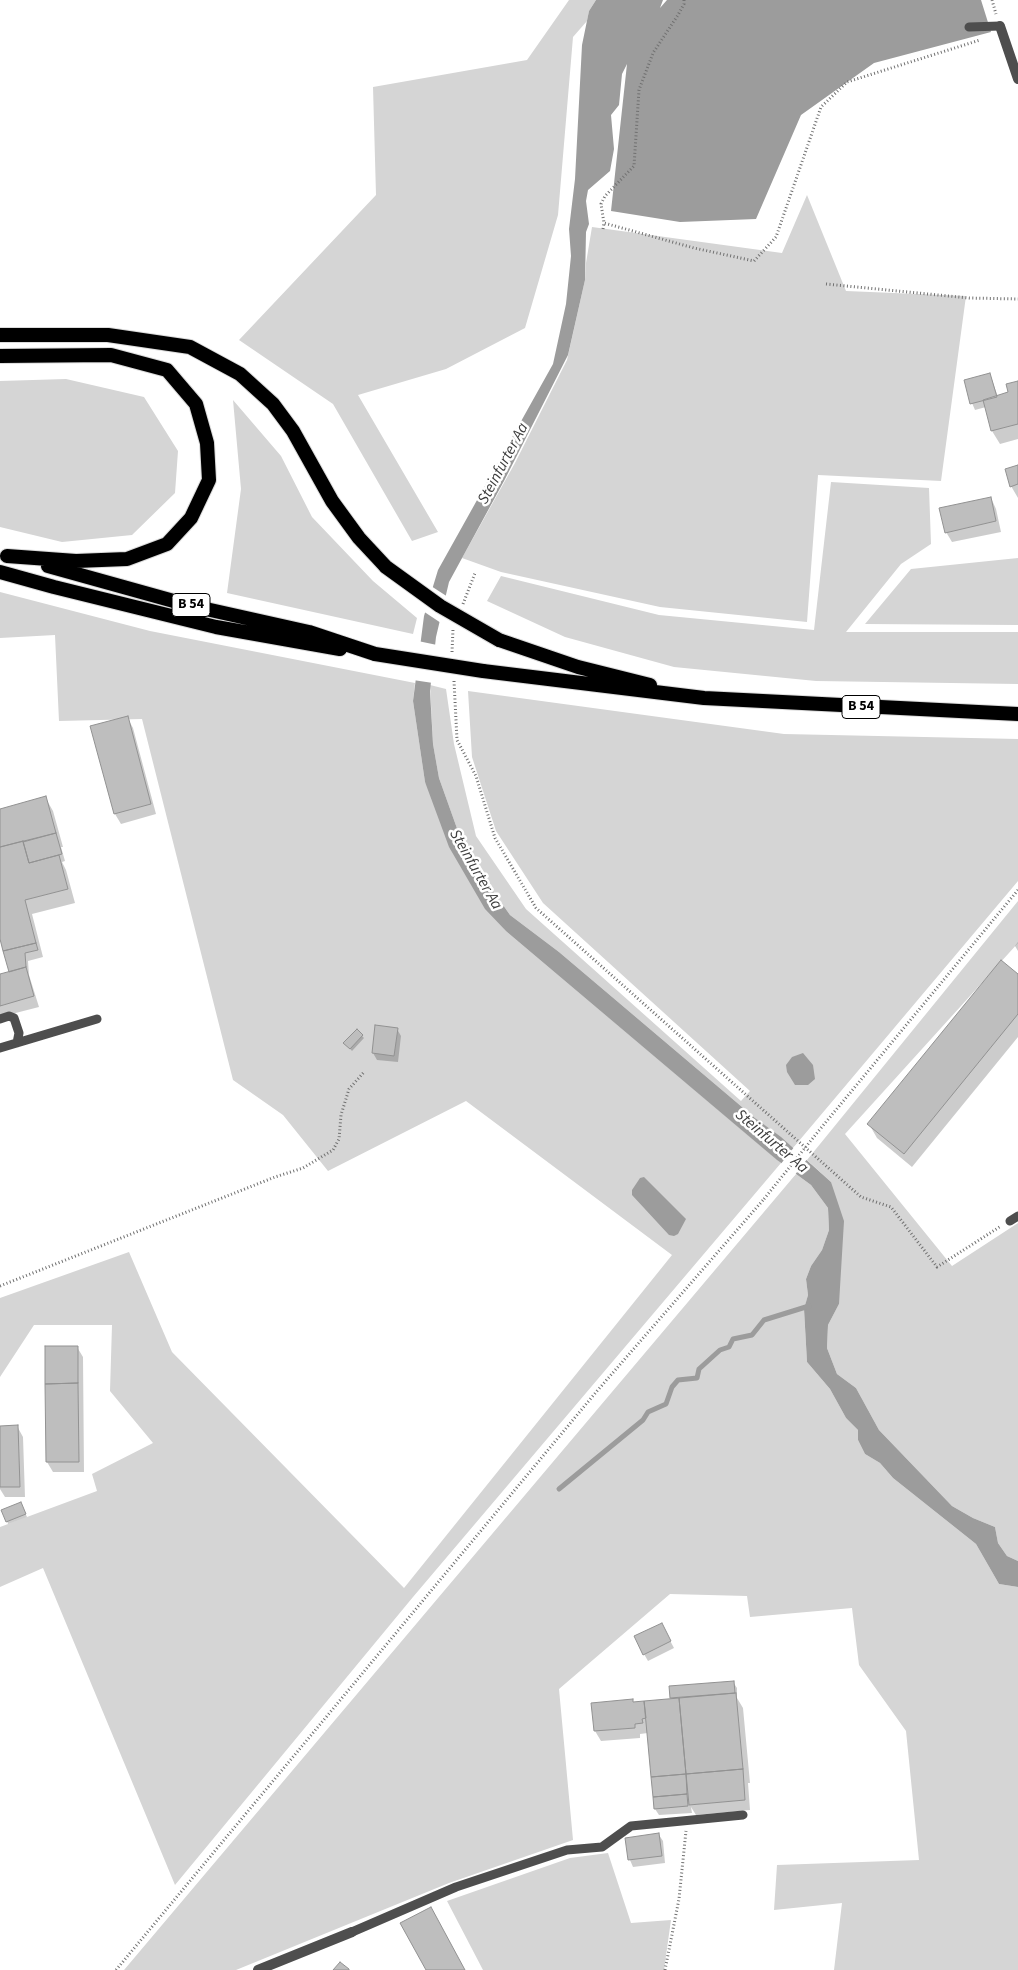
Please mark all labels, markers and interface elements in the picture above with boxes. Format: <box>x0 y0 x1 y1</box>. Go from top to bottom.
water label: Steinfurter Aa <box>475 420 533 508</box>
road number: B 54 <box>172 594 210 616</box>
road number: B 54 <box>842 696 880 719</box>
water label: Steinfurter Aa <box>444 826 506 914</box>
water label: Steinfurter Aa <box>731 1106 811 1178</box>

